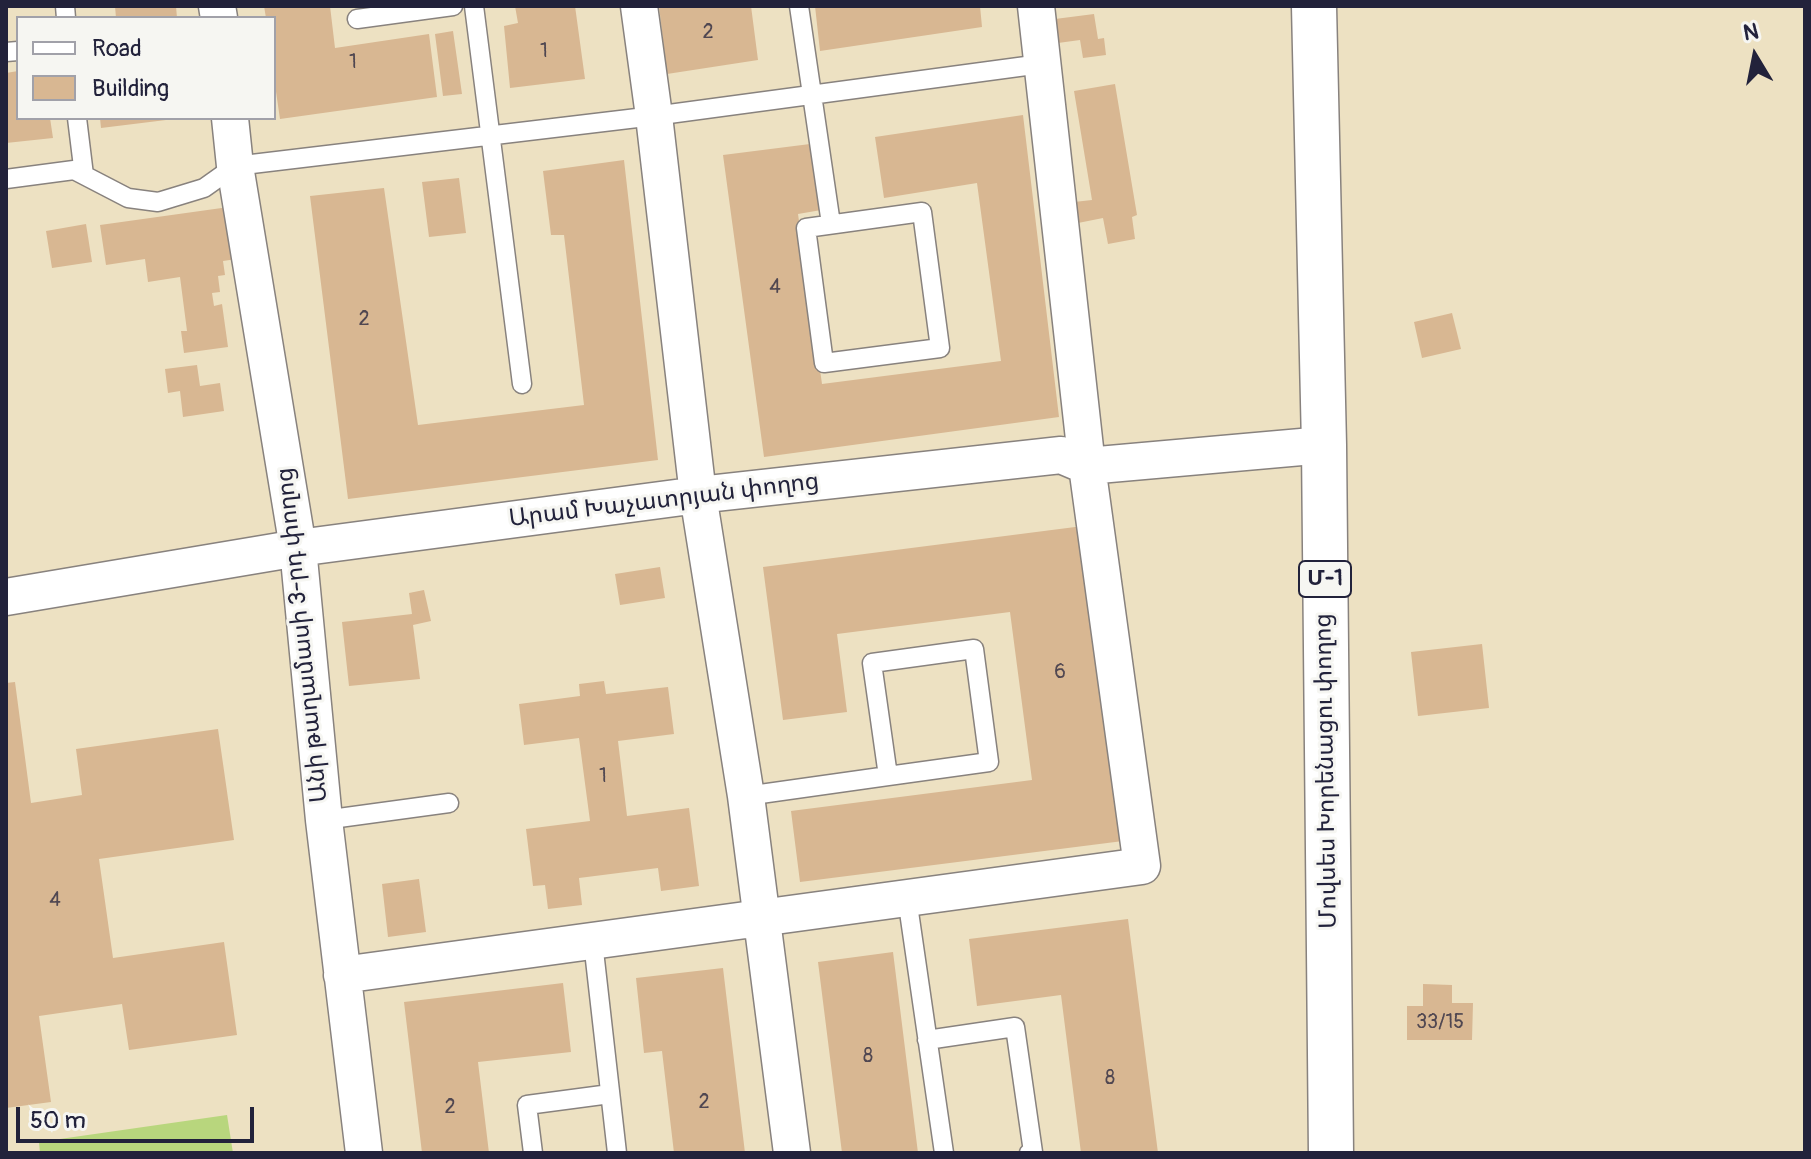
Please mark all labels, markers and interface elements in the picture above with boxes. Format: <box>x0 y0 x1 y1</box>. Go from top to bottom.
legend <box>16 16 276 120</box>
north arrow <box>1715 16 1795 96</box>
text: N <box>1741 17 1761 47</box>
house number: 2 <box>702 21 714 45</box>
text: Road <box>92 34 142 63</box>
house number: 1 <box>540 40 548 64</box>
house number: 1 <box>349 51 357 75</box>
text: Building <box>92 74 169 103</box>
house number: 4 <box>769 276 781 300</box>
house number: 2 <box>358 308 370 332</box>
street label: Անի թաղամասի 3-րդ փողոց <box>271 466 335 804</box>
street label: Արամ Խաչատրյան փողոց <box>507 468 821 534</box>
road number: Մ-1 <box>1299 561 1351 597</box>
street label: Մովսես Խորենացու փողոց <box>1310 613 1344 929</box>
house number: 6 <box>1054 661 1066 685</box>
house number: 1 <box>599 765 607 789</box>
house number: 4 <box>49 889 61 913</box>
house number: 33/15 <box>1416 1011 1464 1035</box>
house number: 8 <box>863 1045 873 1069</box>
house number: 8 <box>1105 1067 1115 1091</box>
scale bar <box>20 1091 258 1141</box>
house number: 2 <box>698 1091 710 1115</box>
house number: 2 <box>444 1096 456 1120</box>
text: 50 m <box>30 1106 86 1135</box>

